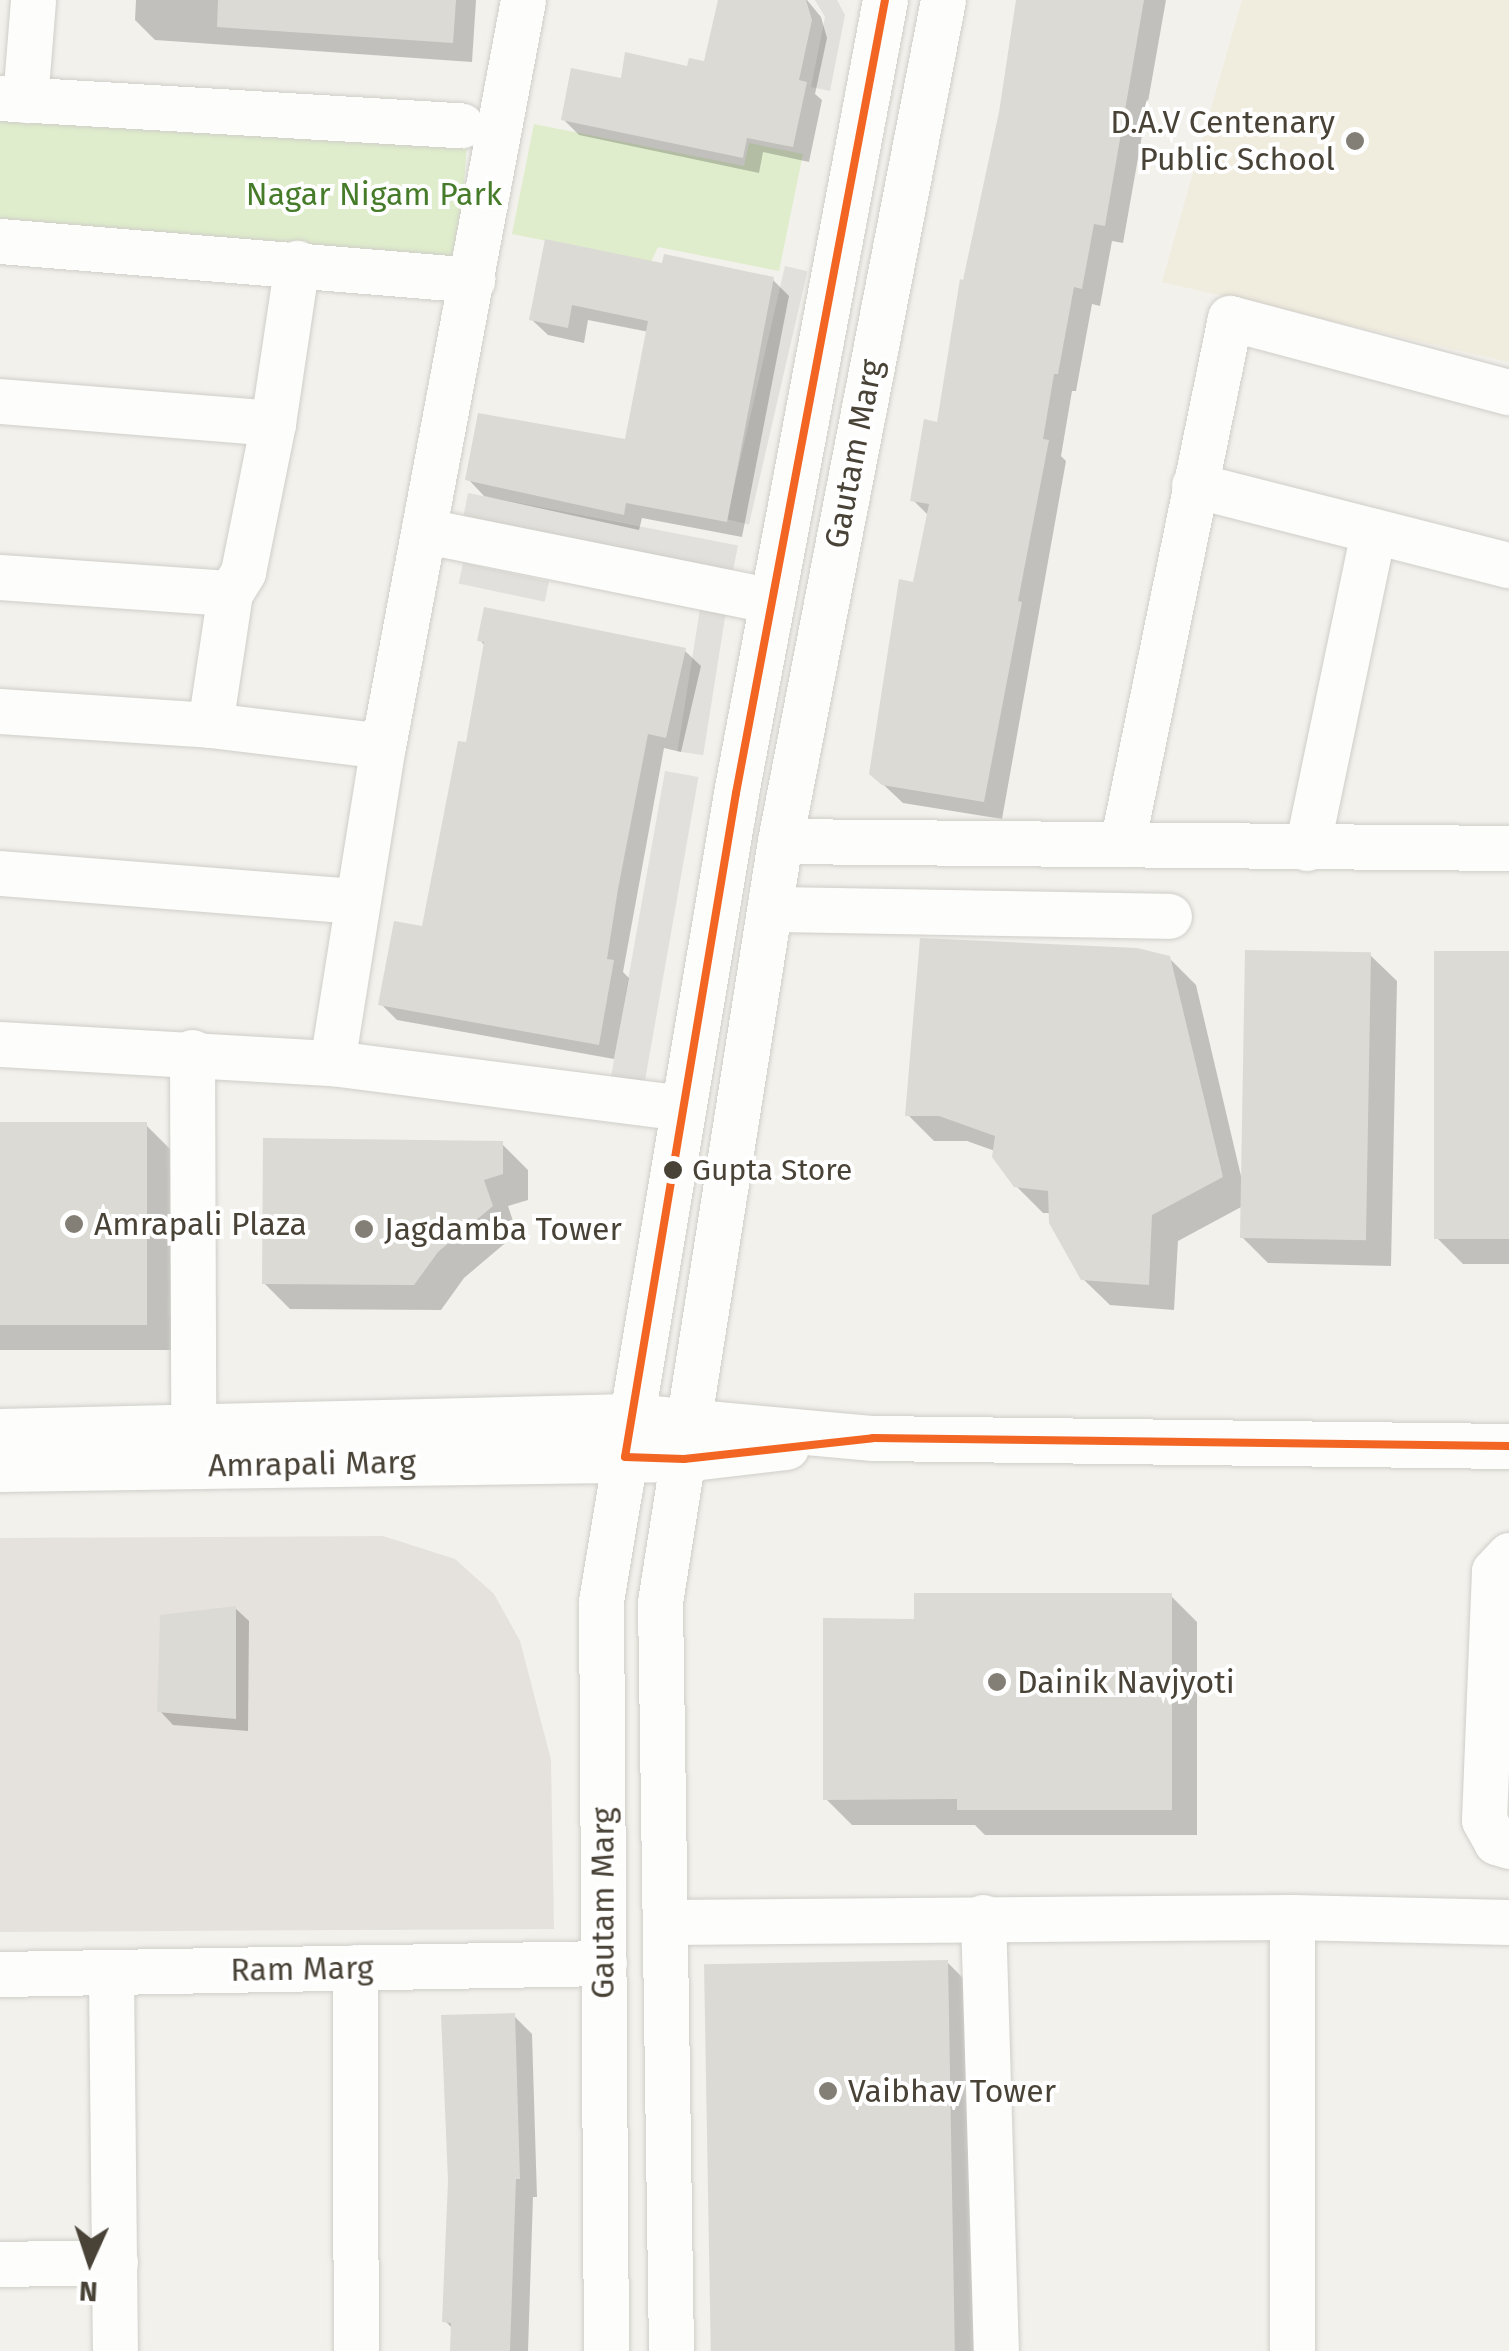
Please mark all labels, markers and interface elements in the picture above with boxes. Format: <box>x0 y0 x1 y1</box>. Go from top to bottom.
place label: D.A.V Centenary Public School <box>1110 104 1335 179</box>
marker: D.A.V Centenary Public School <box>1344 130 1366 152</box>
park label: Nagar Nigam Park <box>246 175 502 213</box>
street label: Gautam Marg <box>817 356 891 552</box>
place label: Gupta Store <box>692 1152 852 1188</box>
marker: Gupta Store <box>663 1160 683 1180</box>
place label: Amrapali Plaza <box>94 1205 307 1243</box>
place label: Jagdamba Tower <box>384 1210 622 1248</box>
marker: Amrapali Plaza <box>63 1213 85 1235</box>
marker: Jagdamba Tower <box>353 1218 375 1240</box>
street label: Amrapali Marg <box>208 1443 416 1485</box>
place label: Dainik Navjyoti <box>1017 1663 1235 1701</box>
marker: Dainik Navjyoti <box>986 1671 1008 1693</box>
street label: Gautam Marg <box>584 1807 622 1999</box>
street label: Ram Marg <box>230 1949 374 1989</box>
place label: Vaibhav Tower <box>848 2072 1056 2110</box>
marker: Vaibhav Tower <box>817 2080 839 2102</box>
north arrow <box>40 2211 140 2311</box>
text: N <box>78 2274 99 2308</box>

